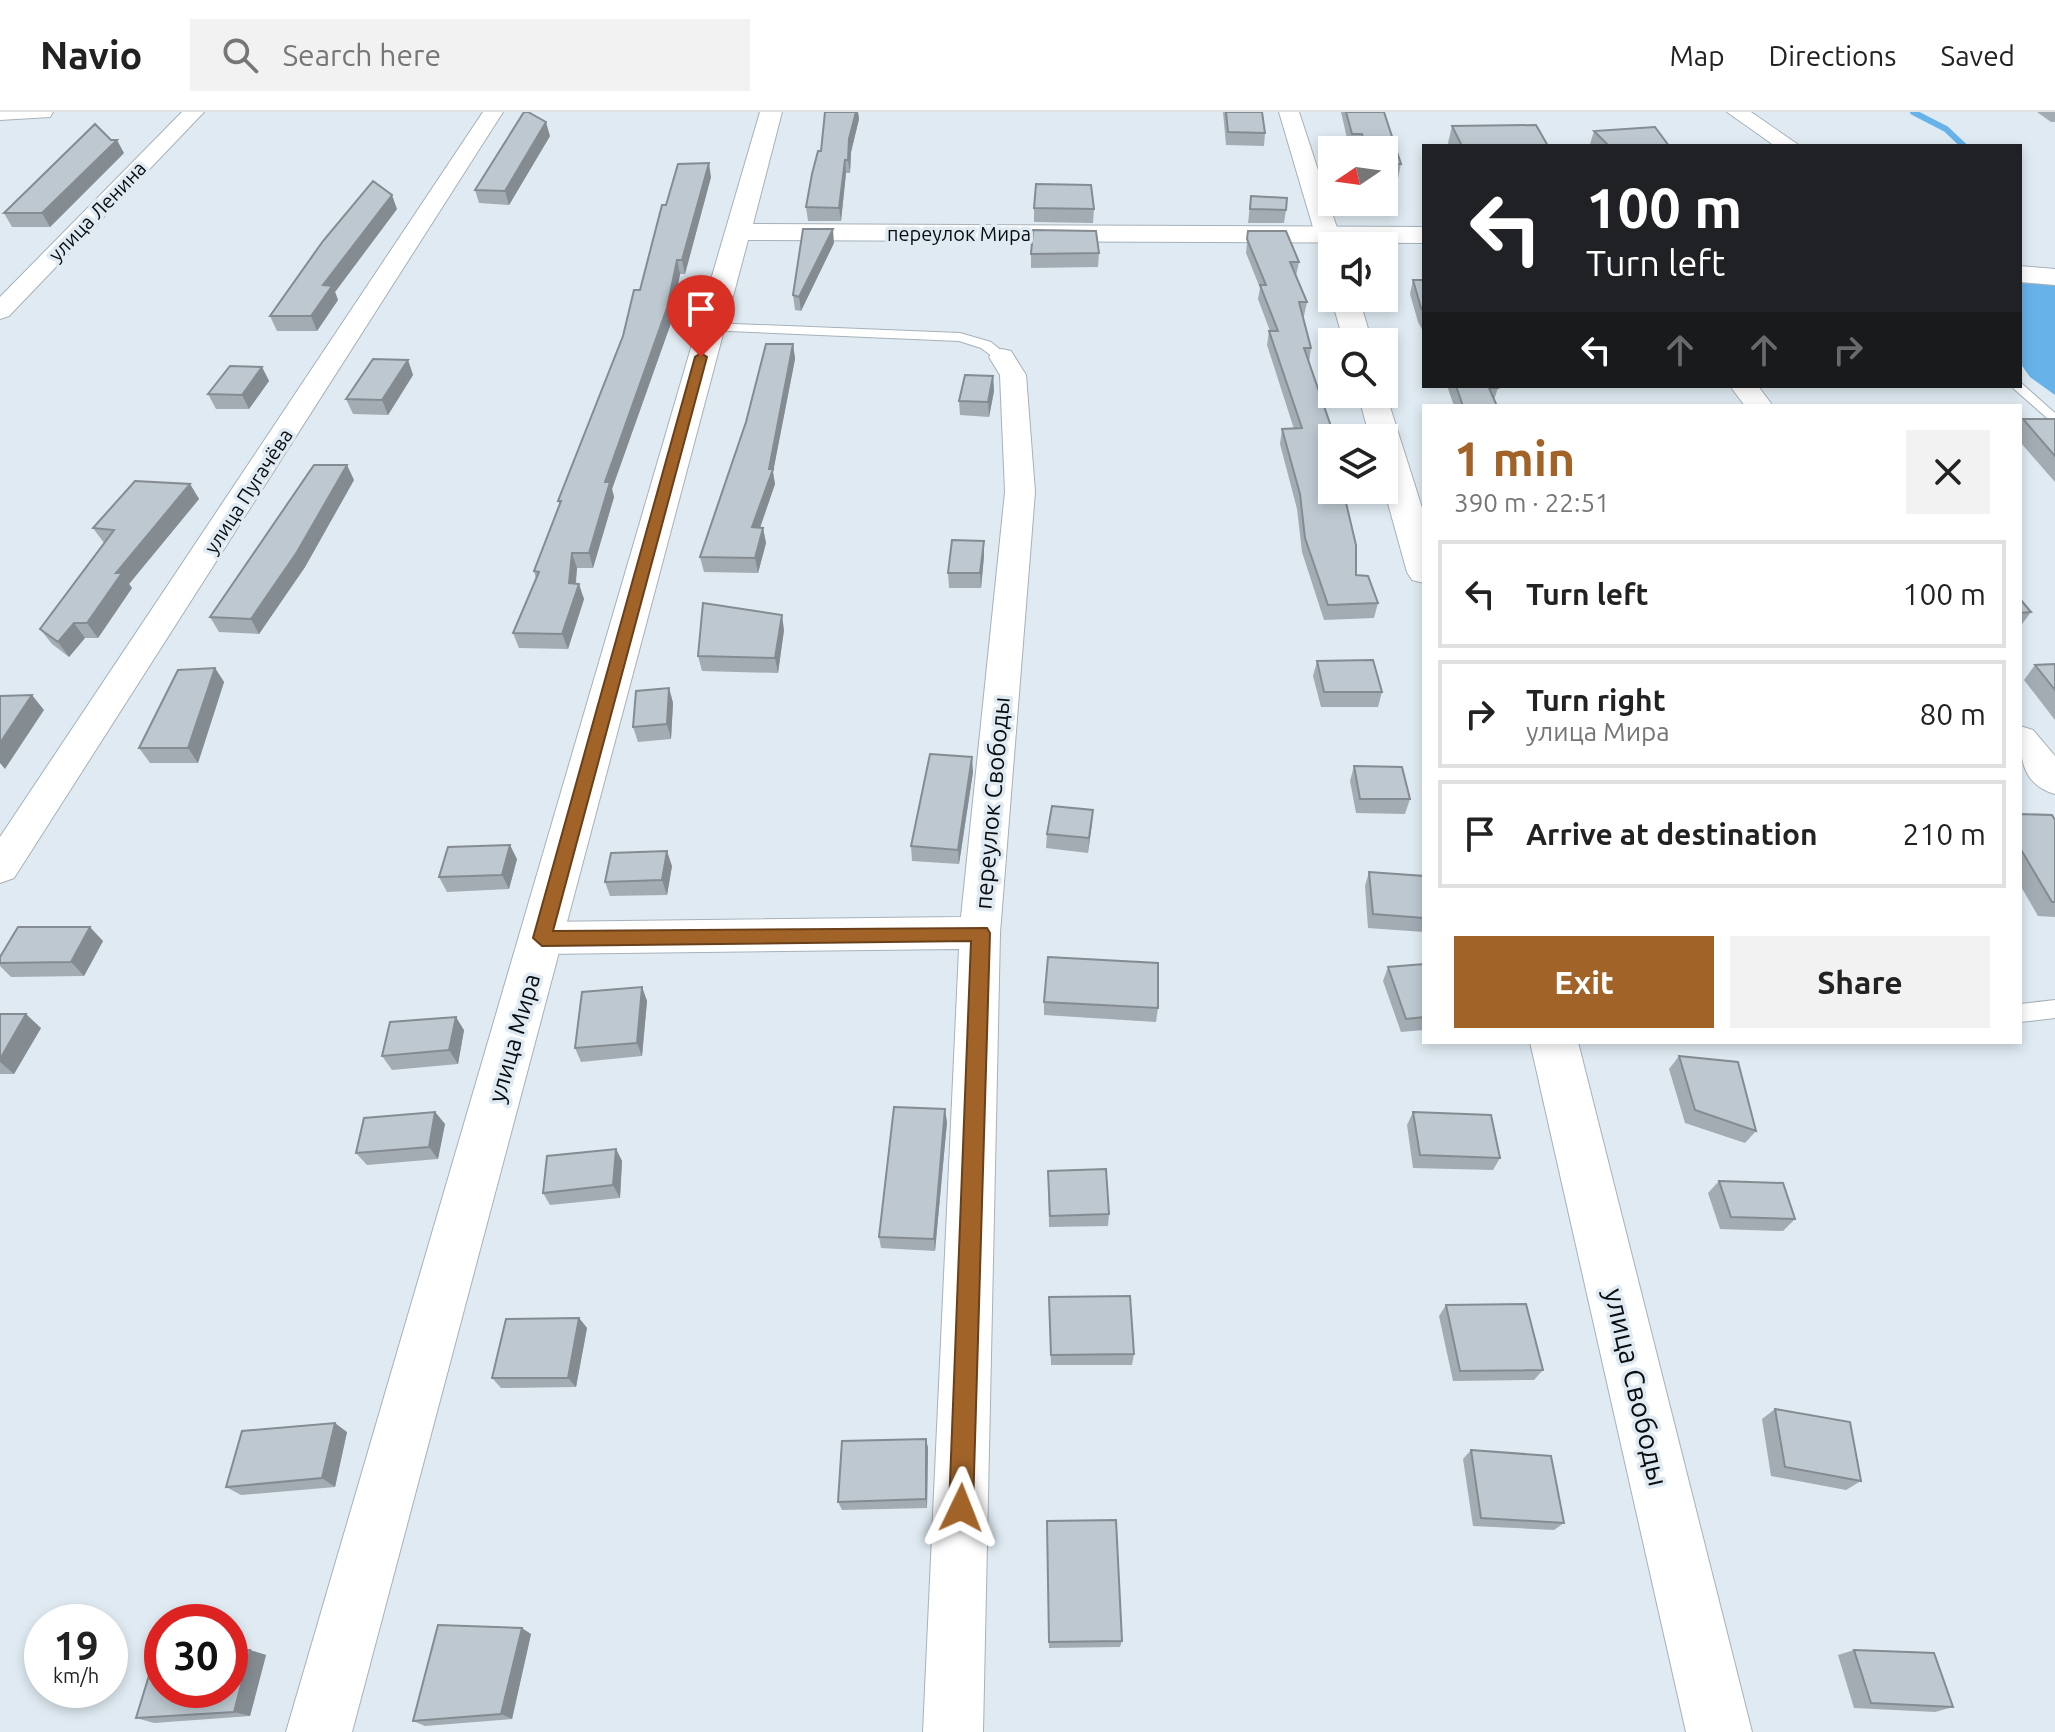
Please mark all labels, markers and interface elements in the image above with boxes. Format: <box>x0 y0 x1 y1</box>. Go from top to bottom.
search box <box>190 19 750 91</box>
icon: search <box>218 33 262 77</box>
text: Navio <box>40 34 142 76</box>
text: Search here <box>282 38 441 72</box>
text: Map <box>1669 40 1725 71</box>
text: Directions <box>1769 40 1896 71</box>
text: Saved <box>1940 40 2015 71</box>
north arrow <box>1318 136 1398 216</box>
map controls <box>1318 136 1398 504</box>
street label: улица Ленина <box>44 156 150 266</box>
icon: left <box>1454 176 1558 280</box>
text: 100 m <box>1586 176 1742 239</box>
street label: переулок Мира <box>887 222 1031 245</box>
button: sound <box>1318 232 1398 312</box>
text: Turn left <box>1586 242 1725 283</box>
pin <box>667 275 735 357</box>
icon: arrive <box>679 287 723 331</box>
button: search <box>1318 328 1398 408</box>
icon: left <box>1574 328 1618 372</box>
icon: ahead <box>1658 328 1702 372</box>
icon: ahead <box>1742 328 1786 372</box>
icon: right <box>1826 328 1870 372</box>
street label: улица Пугачёва <box>199 424 297 558</box>
button: layers <box>1318 424 1398 504</box>
button: close <box>1906 430 1990 514</box>
text: 1 min <box>1454 431 1575 485</box>
text: 390 m · 22:51 <box>1454 488 1610 517</box>
icon: left <box>1458 572 1502 616</box>
text: Turn left <box>1526 577 1648 611</box>
text: 100 m <box>1902 577 1986 611</box>
text: Turn right <box>1526 683 1666 717</box>
icon: right <box>1458 692 1502 736</box>
street label: переулок Свободы <box>969 696 1015 910</box>
text: 80 m <box>1919 697 1986 731</box>
text: улица Мира <box>1526 717 1670 746</box>
icon: arrive <box>1458 812 1502 856</box>
text: Arrive at destination <box>1526 817 1818 851</box>
text: 210 m <box>1902 817 1986 851</box>
button: Exit <box>1454 936 1714 1028</box>
button: Share <box>1730 936 1990 1028</box>
street label: улица Мира <box>483 971 545 1105</box>
street label: улица Свободы <box>1599 1285 1675 1489</box>
position arrow <box>919 1466 1003 1550</box>
speed limit sign: 30 <box>144 1604 248 1708</box>
text: 19 <box>53 1623 99 1668</box>
text: km/h <box>53 1664 99 1687</box>

